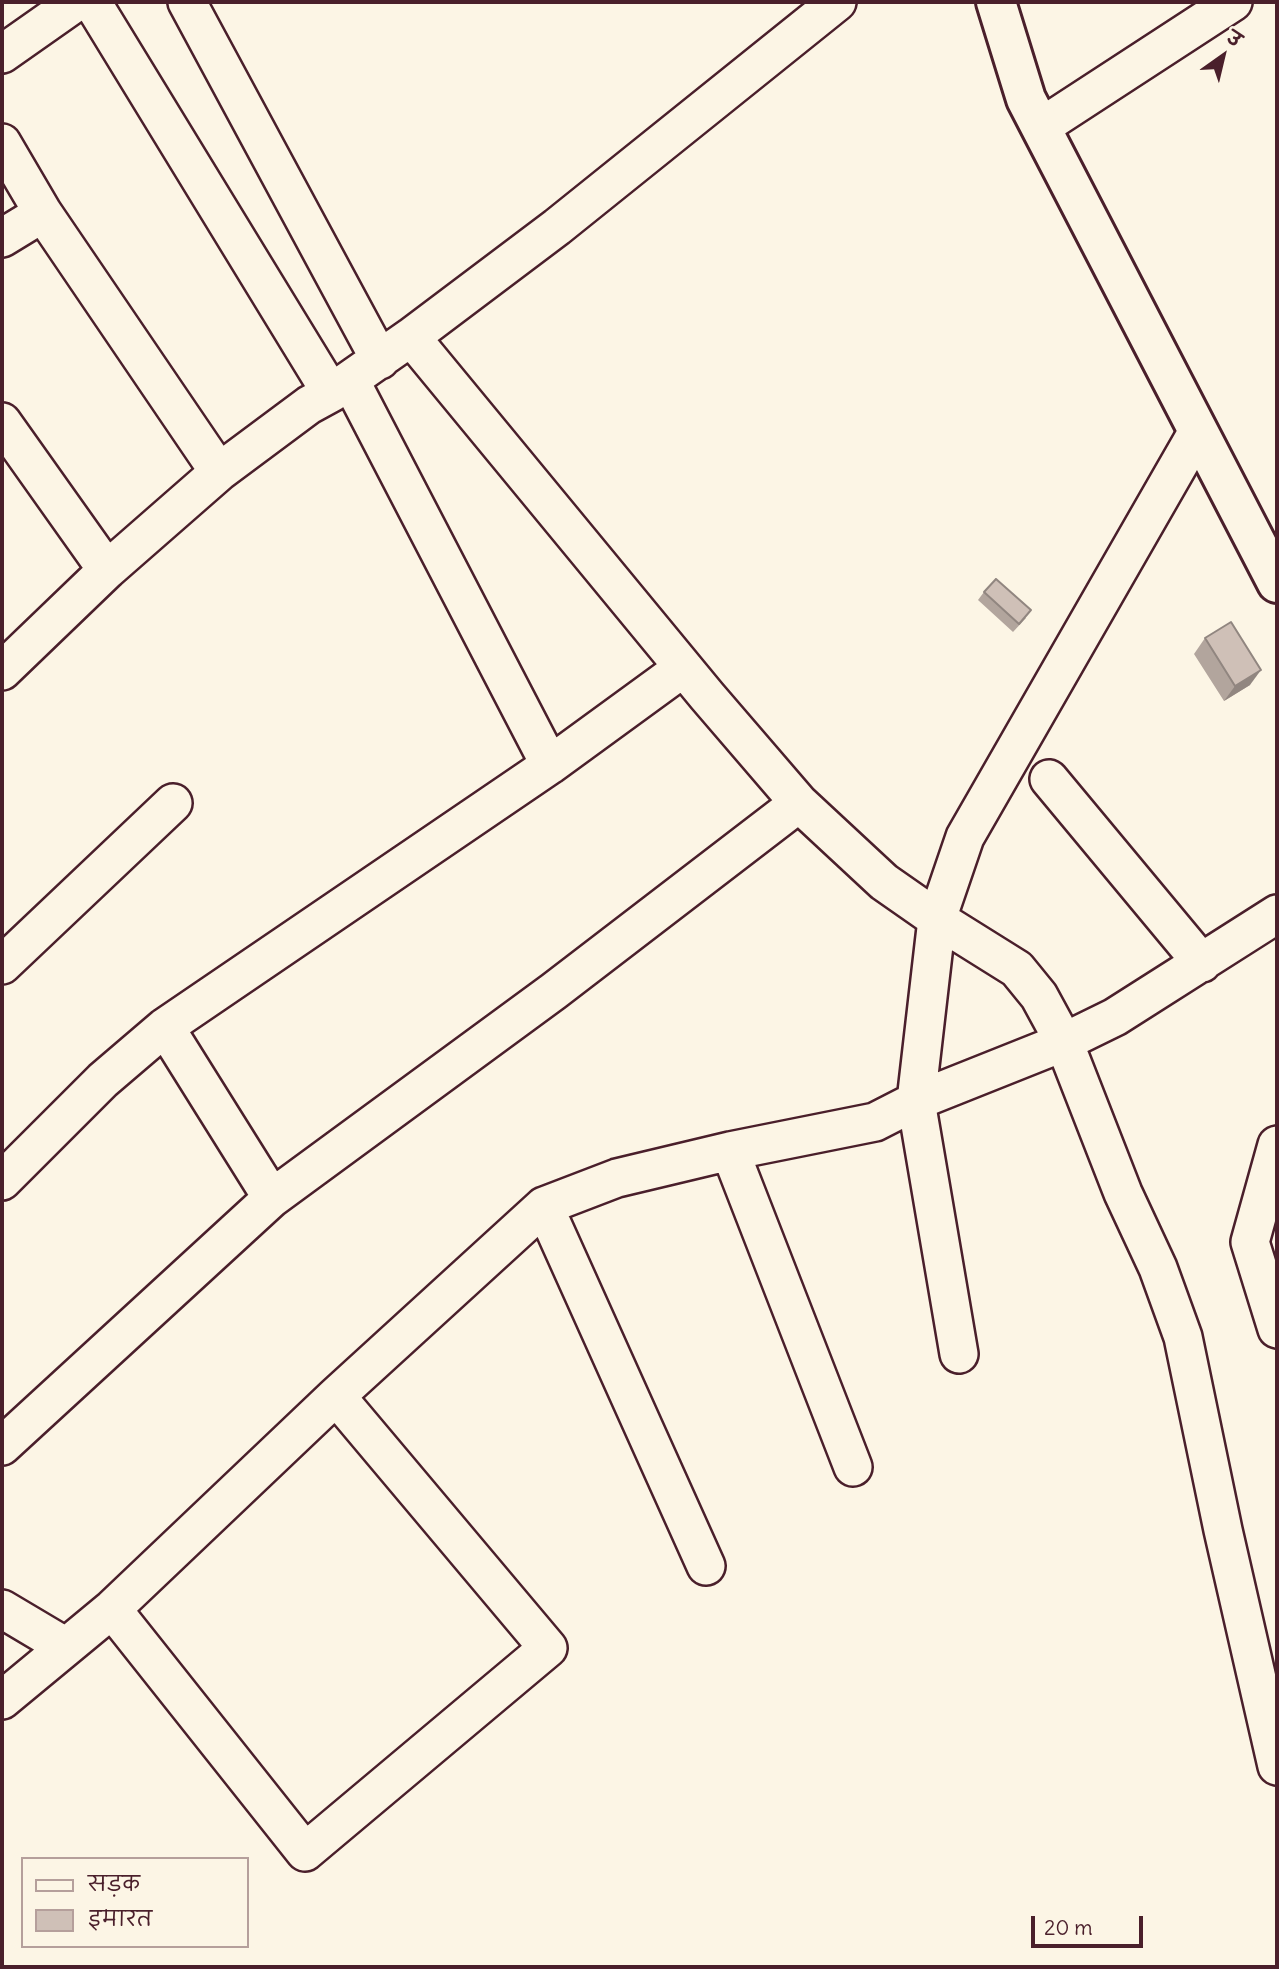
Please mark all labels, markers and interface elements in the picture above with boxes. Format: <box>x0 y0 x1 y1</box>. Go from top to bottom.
north arrow <box>1188 21 1258 91</box>
text: उ <box>1223 25 1247 52</box>
legend <box>21 1857 248 1948</box>
text: सड़क <box>88 1870 140 1897</box>
scale bar <box>1034 1902 1146 1946</box>
text: इमारत <box>88 1905 152 1932</box>
text: 20 m <box>1044 1914 1093 1941</box>

